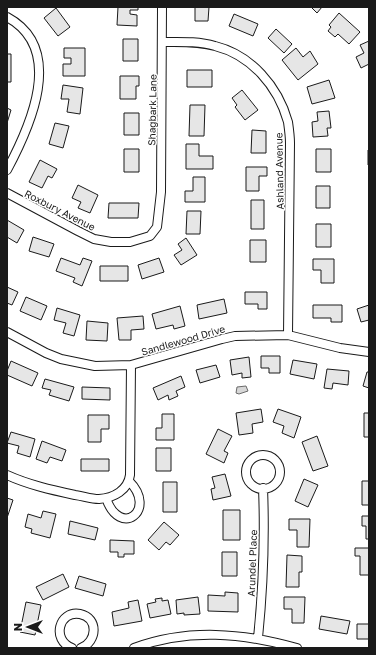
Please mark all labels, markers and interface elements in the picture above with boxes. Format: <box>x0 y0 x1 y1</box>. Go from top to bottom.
street label: Shagbark Lane <box>145 74 159 146</box>
street label: Ashland Avenue <box>272 132 286 210</box>
street label: Roxbury Avenue <box>23 187 98 233</box>
street label: Sandlewood Drive <box>140 322 226 358</box>
street label: Arundel Place <box>245 529 259 597</box>
north arrow <box>8 607 48 647</box>
text: N <box>11 623 24 631</box>

